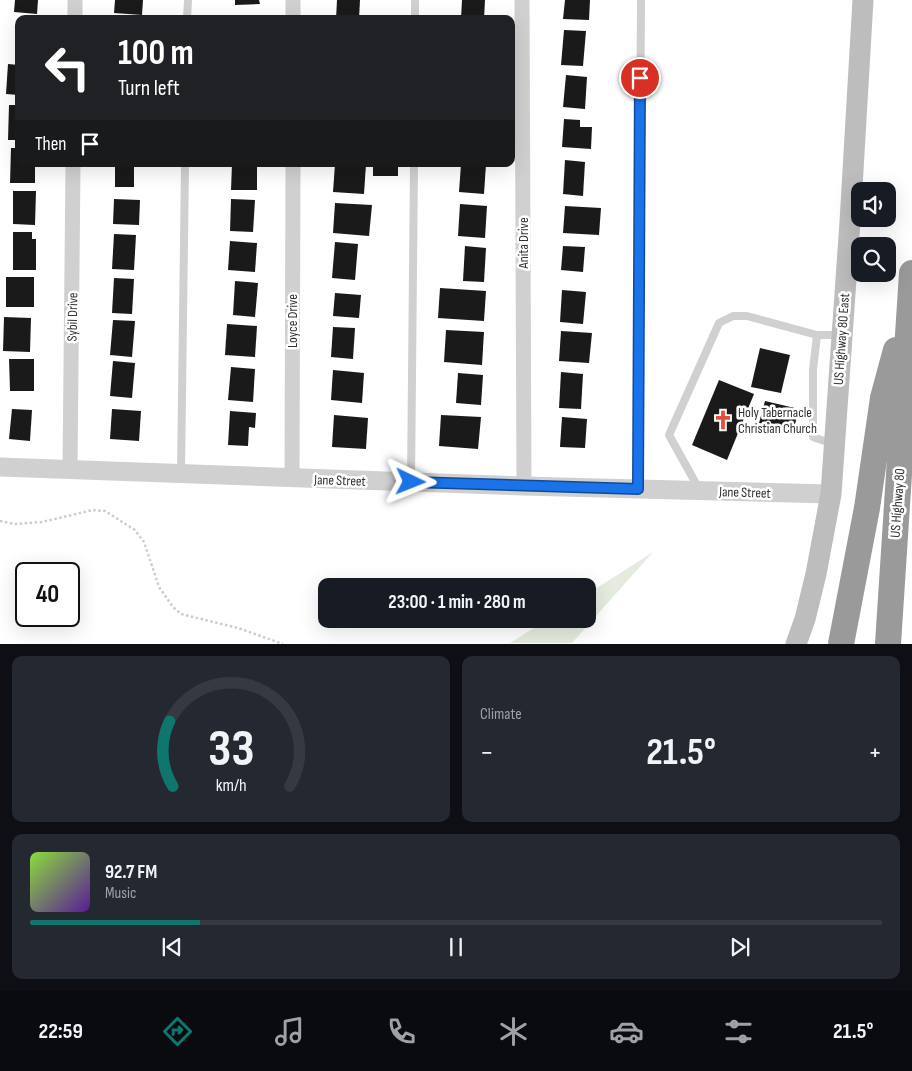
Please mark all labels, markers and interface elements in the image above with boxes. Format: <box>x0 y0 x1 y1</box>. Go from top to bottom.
text: 100 m <box>118 32 194 75</box>
icon: left <box>35 35 100 100</box>
pin <box>619 57 661 99</box>
icon: arrive <box>626 64 654 92</box>
text: Turn left <box>118 75 180 102</box>
icon: arrive <box>76 130 104 158</box>
text: Then <box>35 133 66 156</box>
map controls <box>851 182 896 282</box>
button: sound <box>851 182 896 227</box>
street label: Anita Drive <box>515 217 532 270</box>
button: search <box>851 237 896 282</box>
street label: Sybil Drive <box>64 292 81 342</box>
street label: US Highway 80 East <box>830 293 853 385</box>
street label: Loyce Drive <box>284 294 301 348</box>
place label: Holy Tabernacle Christian Church <box>738 404 817 437</box>
church icon: Holy Tabernacle Christian Church <box>712 409 734 431</box>
position arrow <box>384 455 436 507</box>
street label: US Highway 80 <box>887 468 908 538</box>
street label: Jane Street <box>313 471 366 490</box>
street label: Jane Street <box>718 483 771 502</box>
speed limit sign: 40 <box>15 562 80 627</box>
text: 23:00 · 1 min · 280 m <box>388 591 526 614</box>
text: Climate <box>480 705 522 724</box>
text: 33 <box>208 718 254 781</box>
text: 21.5° <box>646 730 716 775</box>
text: − <box>480 736 494 769</box>
text: + <box>868 736 882 769</box>
text: km/h <box>216 775 246 796</box>
text: 92.7 FM <box>105 861 157 884</box>
text: Music <box>105 884 136 903</box>
icon: previous <box>158 933 186 961</box>
icon: pause <box>442 933 470 961</box>
icon: next <box>726 933 754 961</box>
icon: directions <box>160 1014 195 1049</box>
icon: music <box>272 1014 307 1049</box>
icon: phone <box>384 1014 419 1049</box>
icon: climate <box>496 1014 531 1049</box>
icon: car <box>609 1014 644 1049</box>
icon: filters <box>721 1014 756 1049</box>
text: 22:59 <box>39 1018 83 1045</box>
text: 21.5° <box>833 1018 873 1045</box>

